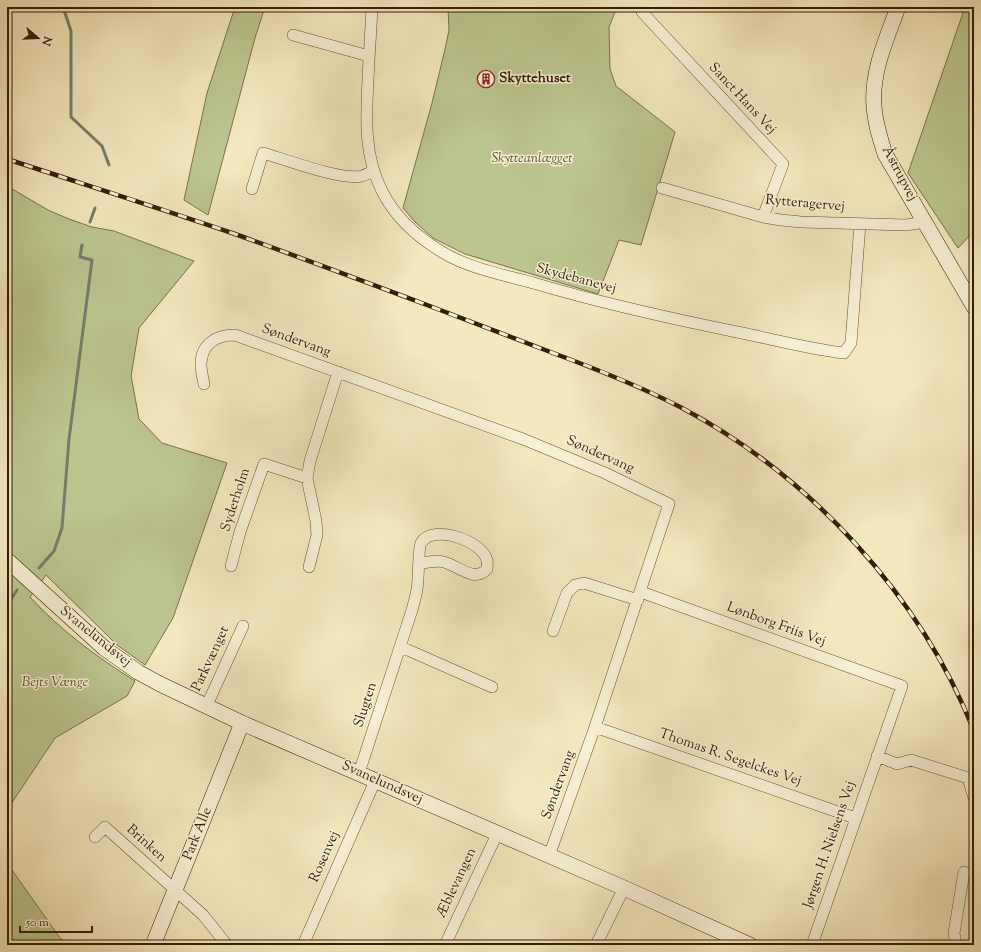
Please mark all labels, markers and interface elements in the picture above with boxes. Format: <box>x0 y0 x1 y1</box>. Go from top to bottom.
north arrow <box>18 18 58 58</box>
text: N <box>37 33 56 48</box>
street label: Sanct Hans Vej <box>703 59 781 139</box>
building icon: Skyttehuset <box>476 69 496 89</box>
place label: Skyttehuset <box>499 69 571 89</box>
street label: Åstrupvej <box>876 143 922 205</box>
park label: Skytteanlægget <box>491 149 573 169</box>
street label: Rytteragervej <box>764 191 846 217</box>
street label: Skydebanevej <box>534 259 618 299</box>
street label: Søndervang <box>259 319 334 363</box>
street label: Søndervang <box>563 431 637 479</box>
street label: Syderholm <box>216 465 256 534</box>
street label: Lønborg Friis Vej <box>724 598 828 652</box>
street label: Svanelundsvej <box>55 602 135 672</box>
street label: Parkvænget <box>187 623 235 695</box>
park label: Bejts Vænge <box>22 673 89 693</box>
street label: Slugten <box>349 680 383 730</box>
street label: Thomas R. Segelckes Vej <box>656 724 804 792</box>
street label: Søndervang <box>537 747 581 822</box>
street label: Svanelundsvej <box>338 756 426 810</box>
street label: Jørgen H. Nielsens Vej <box>798 779 861 912</box>
street label: Park Alle <box>178 805 218 863</box>
street label: Brinken <box>121 820 171 868</box>
street label: Rosenvej <box>305 828 345 886</box>
street label: Æblevangen <box>432 845 482 921</box>
scale bar <box>20 908 92 934</box>
text: 50 m <box>25 914 49 932</box>

